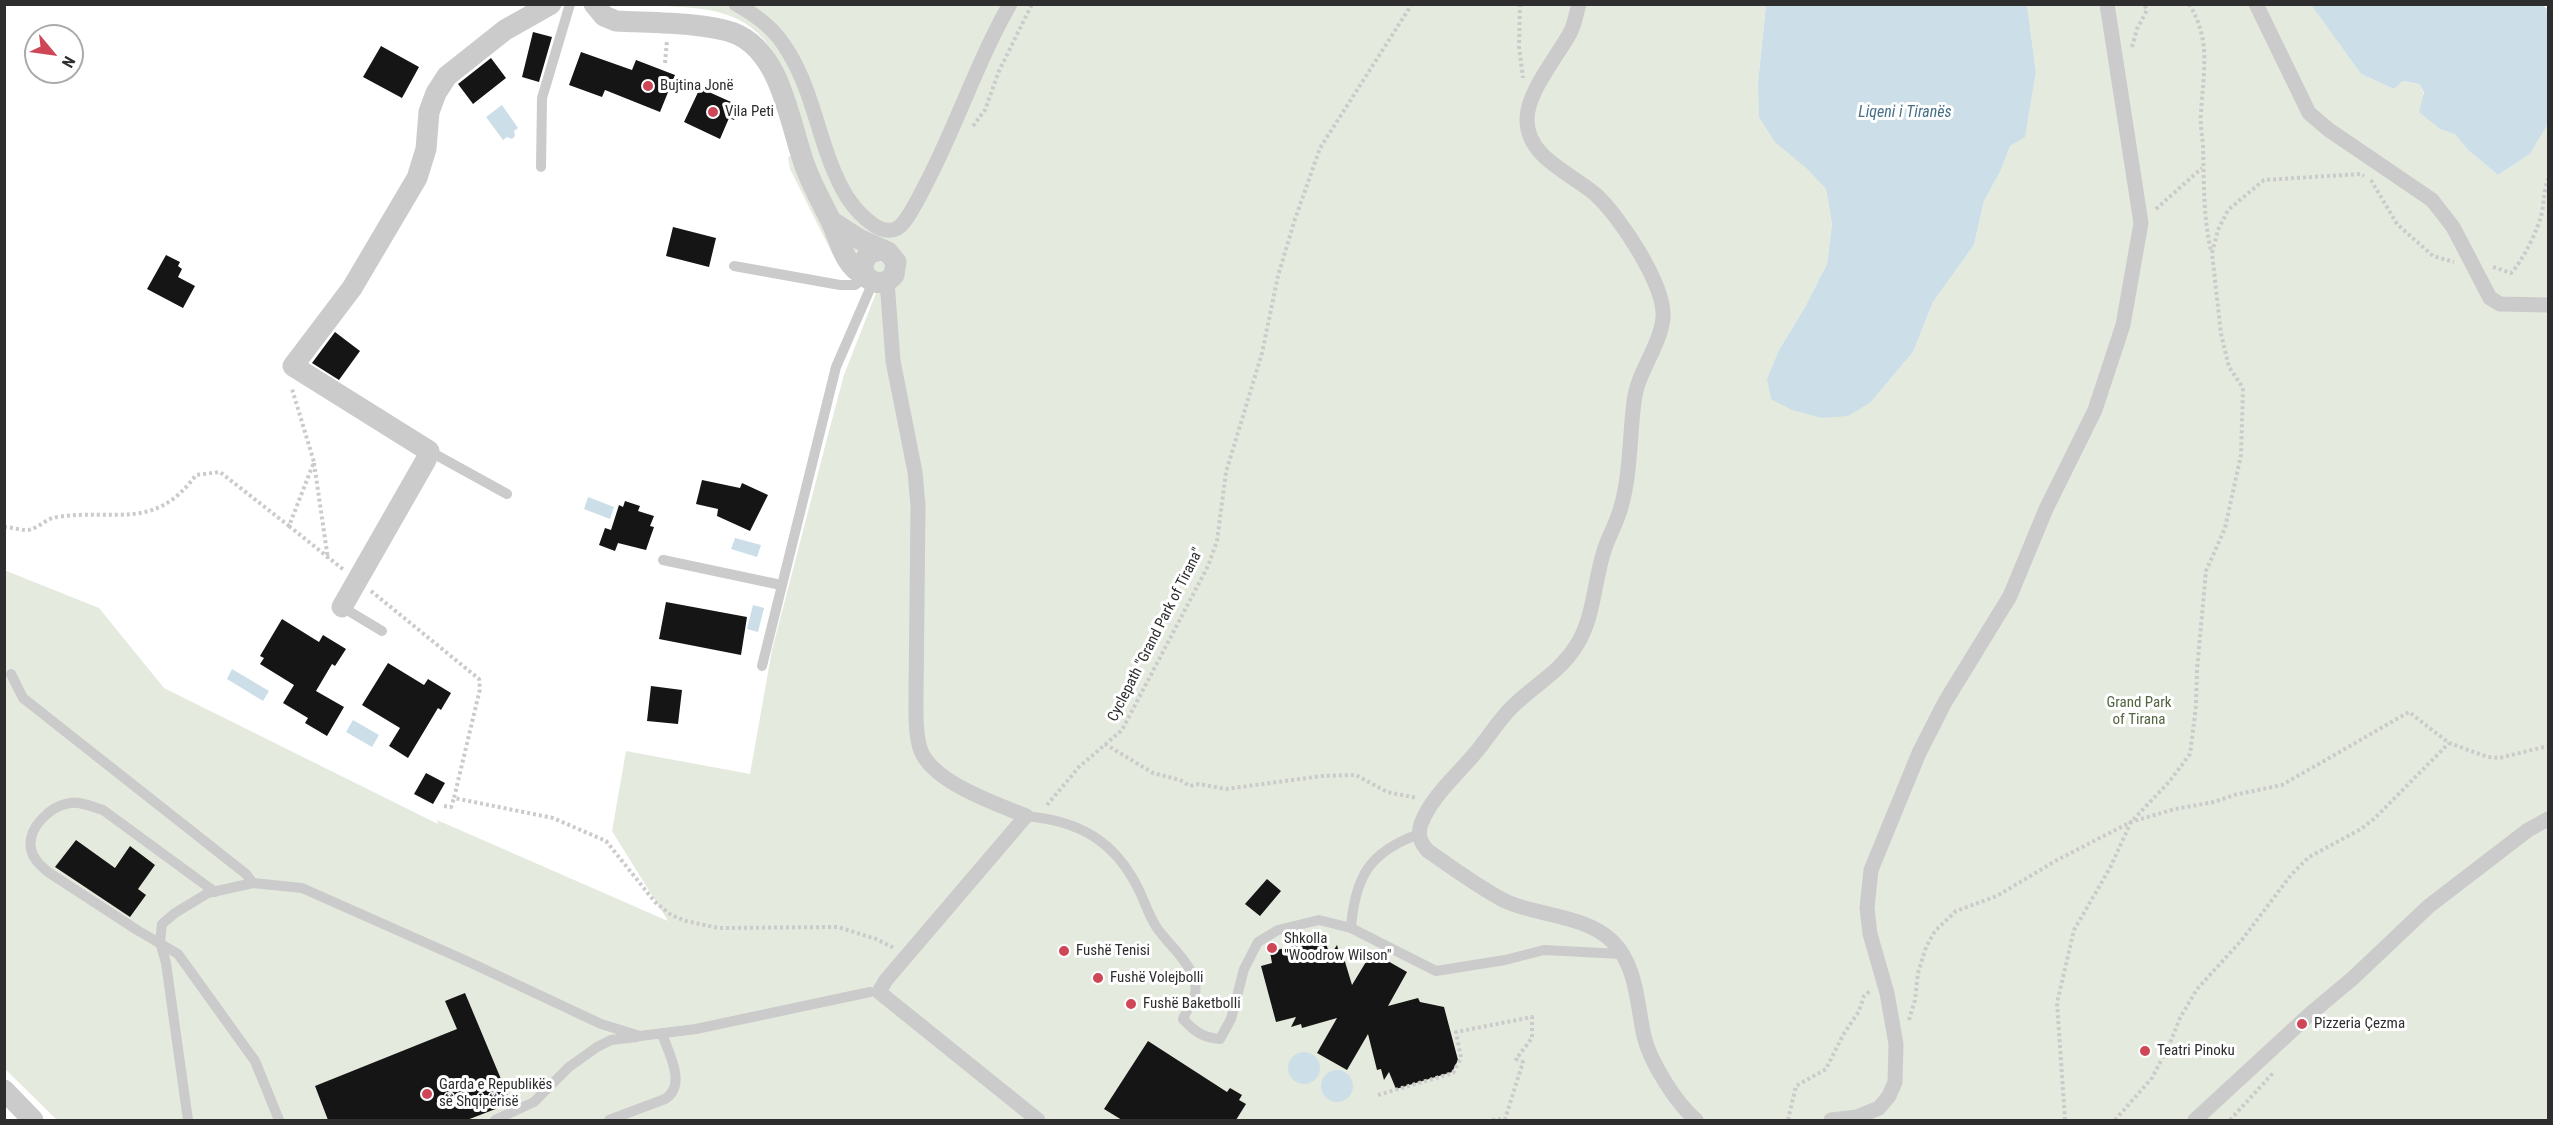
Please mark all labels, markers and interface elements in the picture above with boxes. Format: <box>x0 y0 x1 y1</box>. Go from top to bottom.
north arrow <box>24 24 84 84</box>
text: N <box>58 53 79 71</box>
place label: Bujtina Jonë <box>660 77 734 95</box>
marker: Bujtina Jonë <box>641 79 655 93</box>
place label: Vila Peti <box>725 103 774 121</box>
water label: Liqeni i Tiranës <box>1858 103 1952 123</box>
marker: Vila Peti <box>706 105 720 119</box>
street label: Cyclepath "Grand Park of Tirana" <box>1104 545 1208 725</box>
park label: Grand Park of Tirana <box>2106 694 2172 729</box>
place label: Shkolla "Woodrow Wilson" <box>1284 930 1392 965</box>
marker: Shkolla "Woodrow Wilson" <box>1265 941 1279 955</box>
place label: Fushë Tenisi <box>1076 942 1150 960</box>
marker: Fushë Tenisi <box>1057 944 1071 958</box>
place label: Fushë Volejbolli <box>1110 969 1204 987</box>
marker: Fushë Volejbolli <box>1091 971 1105 985</box>
place label: Fushë Baketbolli <box>1143 995 1241 1013</box>
marker: Fushë Baketbolli <box>1124 997 1138 1011</box>
place label: Pizzeria Çezma <box>2314 1015 2405 1033</box>
marker: Pizzeria Çezma <box>2295 1017 2309 1031</box>
place label: Teatri Pinoku <box>2157 1042 2235 1060</box>
marker: Teatri Pinoku <box>2138 1044 2152 1058</box>
place label: Garda e Republikës së Shqipërisë <box>439 1076 552 1111</box>
marker: Garda e Republikës së Shqipërisë <box>420 1087 434 1101</box>

